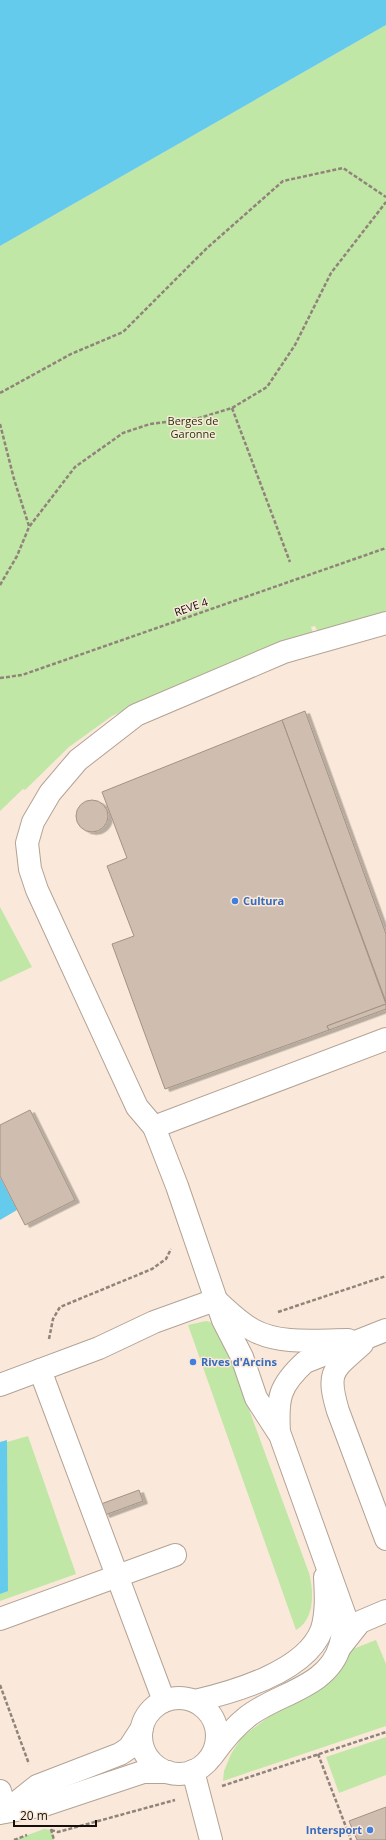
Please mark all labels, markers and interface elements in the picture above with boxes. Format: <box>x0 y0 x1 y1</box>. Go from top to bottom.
park label: Berges de Garonne <box>168 413 218 441</box>
street label: REVE 4 <box>172 594 210 619</box>
place label: Cultura <box>243 893 284 908</box>
marker: Cultura <box>230 896 240 906</box>
place label: Rives d'Arcins <box>201 1354 277 1369</box>
marker: Rives d'Arcins <box>188 1357 198 1367</box>
scale bar <box>14 1802 96 1828</box>
text: 20 m <box>20 1807 48 1824</box>
place label: Intersport <box>306 1822 362 1837</box>
marker: Intersport <box>365 1825 375 1835</box>

